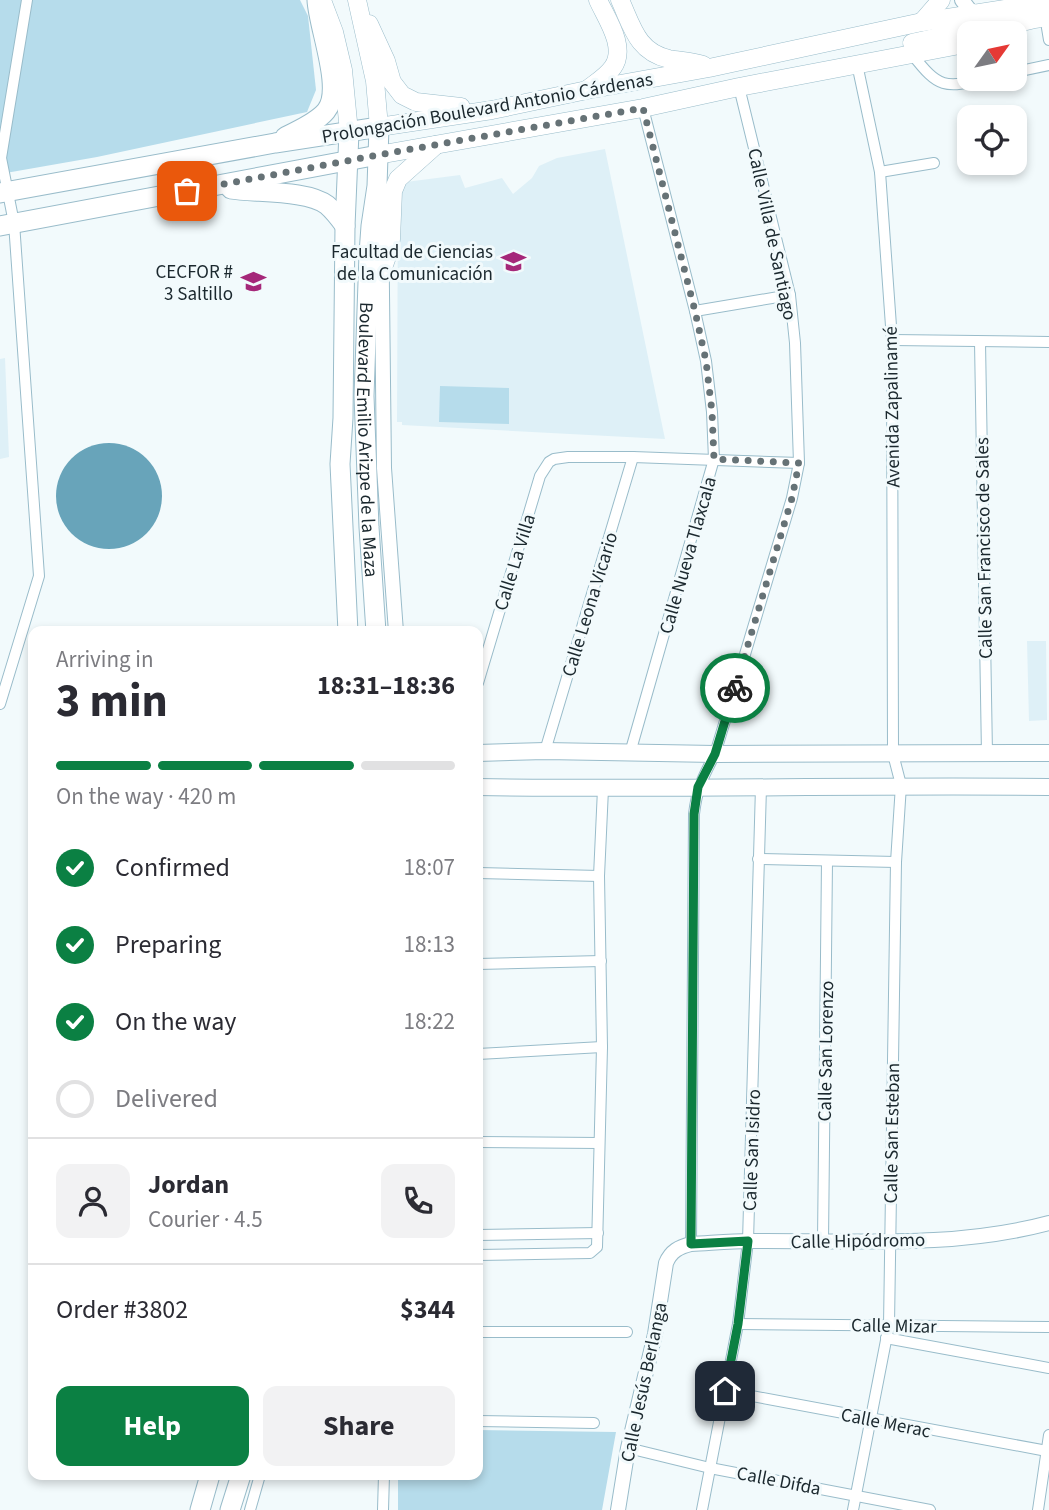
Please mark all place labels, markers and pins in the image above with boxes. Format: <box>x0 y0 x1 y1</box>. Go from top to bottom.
pin <box>157 161 217 221</box>
place label: Facultad de Ciencias de la Comunicación <box>331 239 493 288</box>
school or university icon: Facultad de Ciencias de la Comunicación <box>499 248 527 276</box>
place label: CECFOR # 3 Saltillo <box>155 259 233 308</box>
school or university icon: CECFOR # 3 Saltillo <box>239 268 267 296</box>
pin <box>695 1361 755 1421</box>

